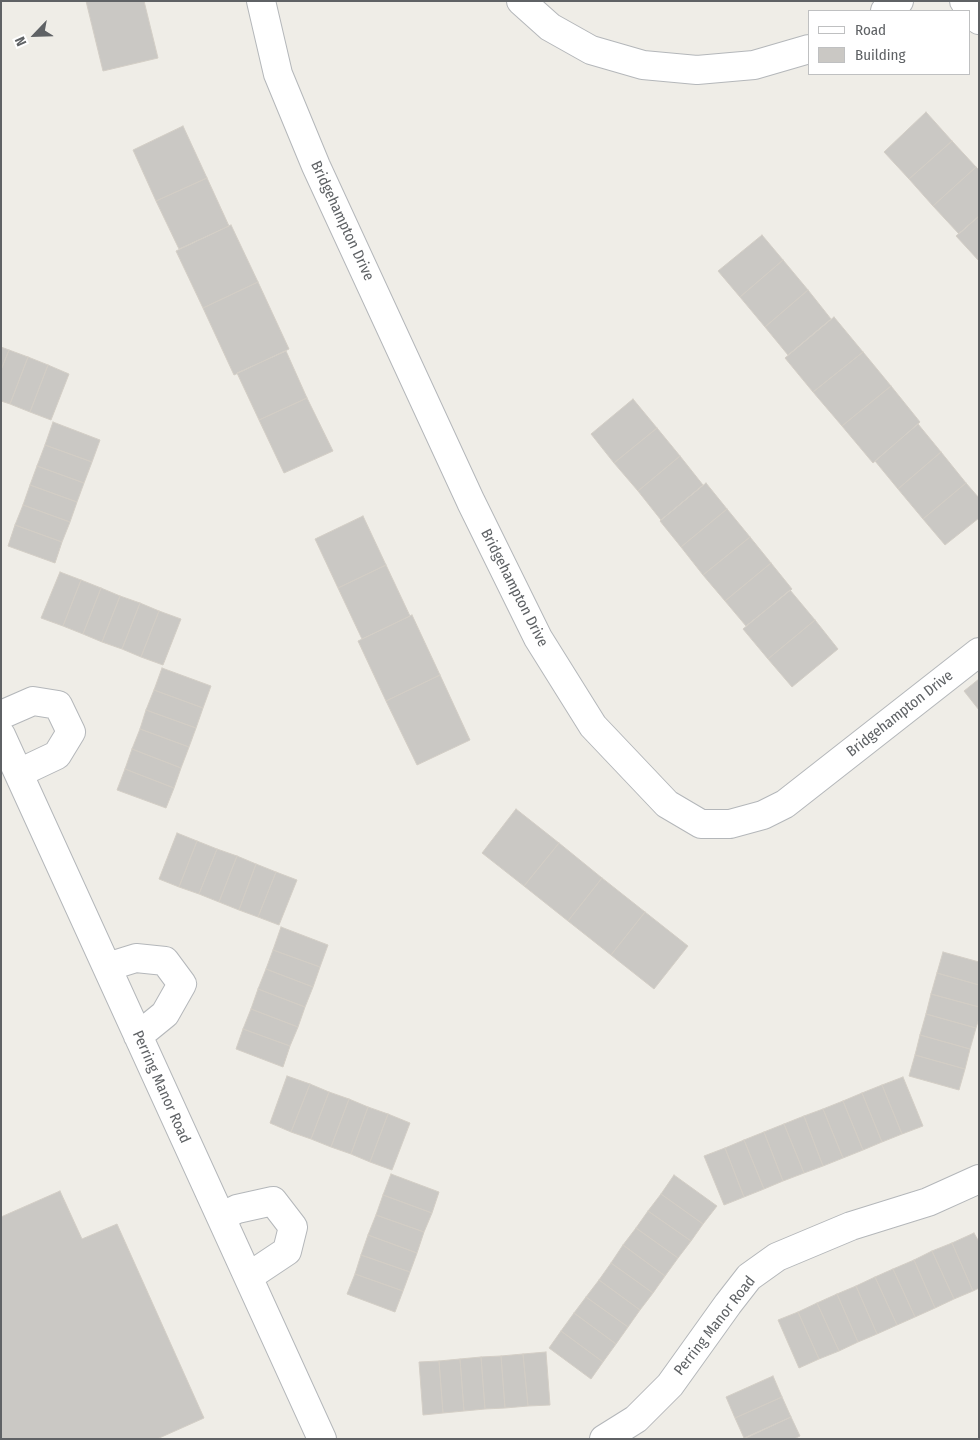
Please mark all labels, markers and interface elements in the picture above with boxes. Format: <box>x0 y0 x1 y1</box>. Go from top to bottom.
north arrow <box>10 10 60 60</box>
legend <box>808 10 970 75</box>
text: Road <box>855 21 886 39</box>
text: N <box>11 34 30 49</box>
text: Building <box>855 46 906 64</box>
street label: Bridgehampton Drive <box>306 158 378 284</box>
street label: Bridgehampton Drive <box>476 526 552 650</box>
street label: Bridgehampton Drive <box>843 667 957 761</box>
street label: Perring Manor Road <box>128 1028 194 1146</box>
street label: Perring Manor Road <box>671 1273 759 1379</box>

